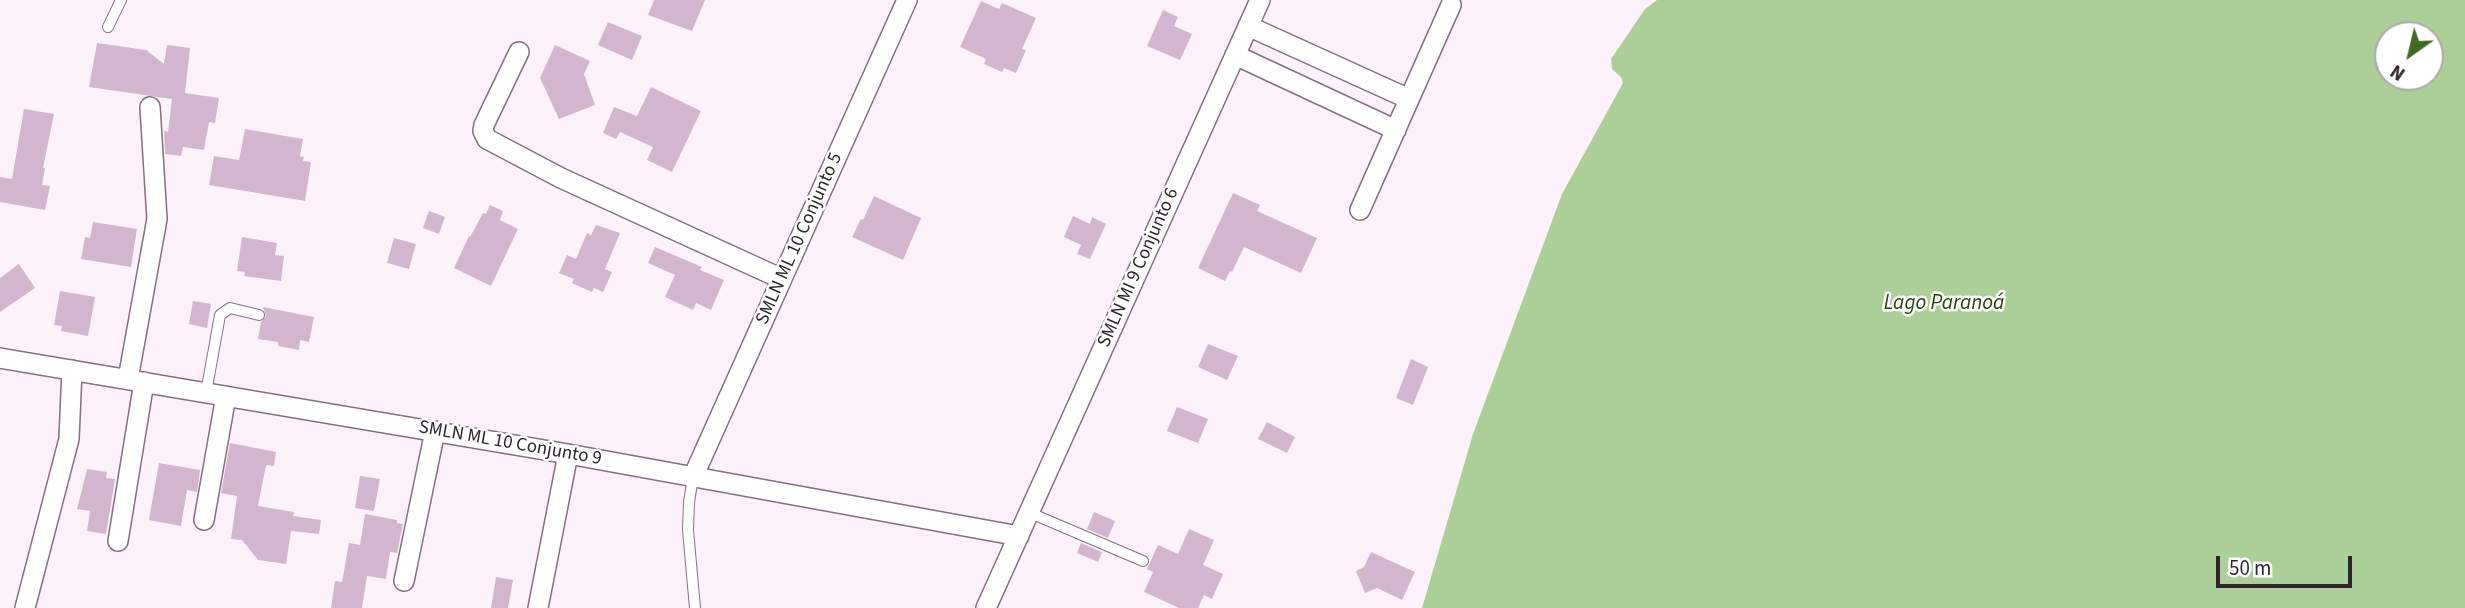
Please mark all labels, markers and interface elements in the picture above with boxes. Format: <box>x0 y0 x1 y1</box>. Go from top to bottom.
north arrow <box>2374 21 2444 91</box>
text: N <box>2385 57 2411 87</box>
street label: SMLN ML 10 Conjunto 5 <box>752 150 848 328</box>
street label: SMLN MI 9 Conjunto 6 <box>1094 185 1184 351</box>
water label: Lago Paranoá <box>1884 291 2004 317</box>
street label: SMLN ML 10 Conjunto 9 <box>417 417 603 471</box>
scale bar <box>2220 542 2356 586</box>
text: 50 m <box>2229 553 2271 583</box>

